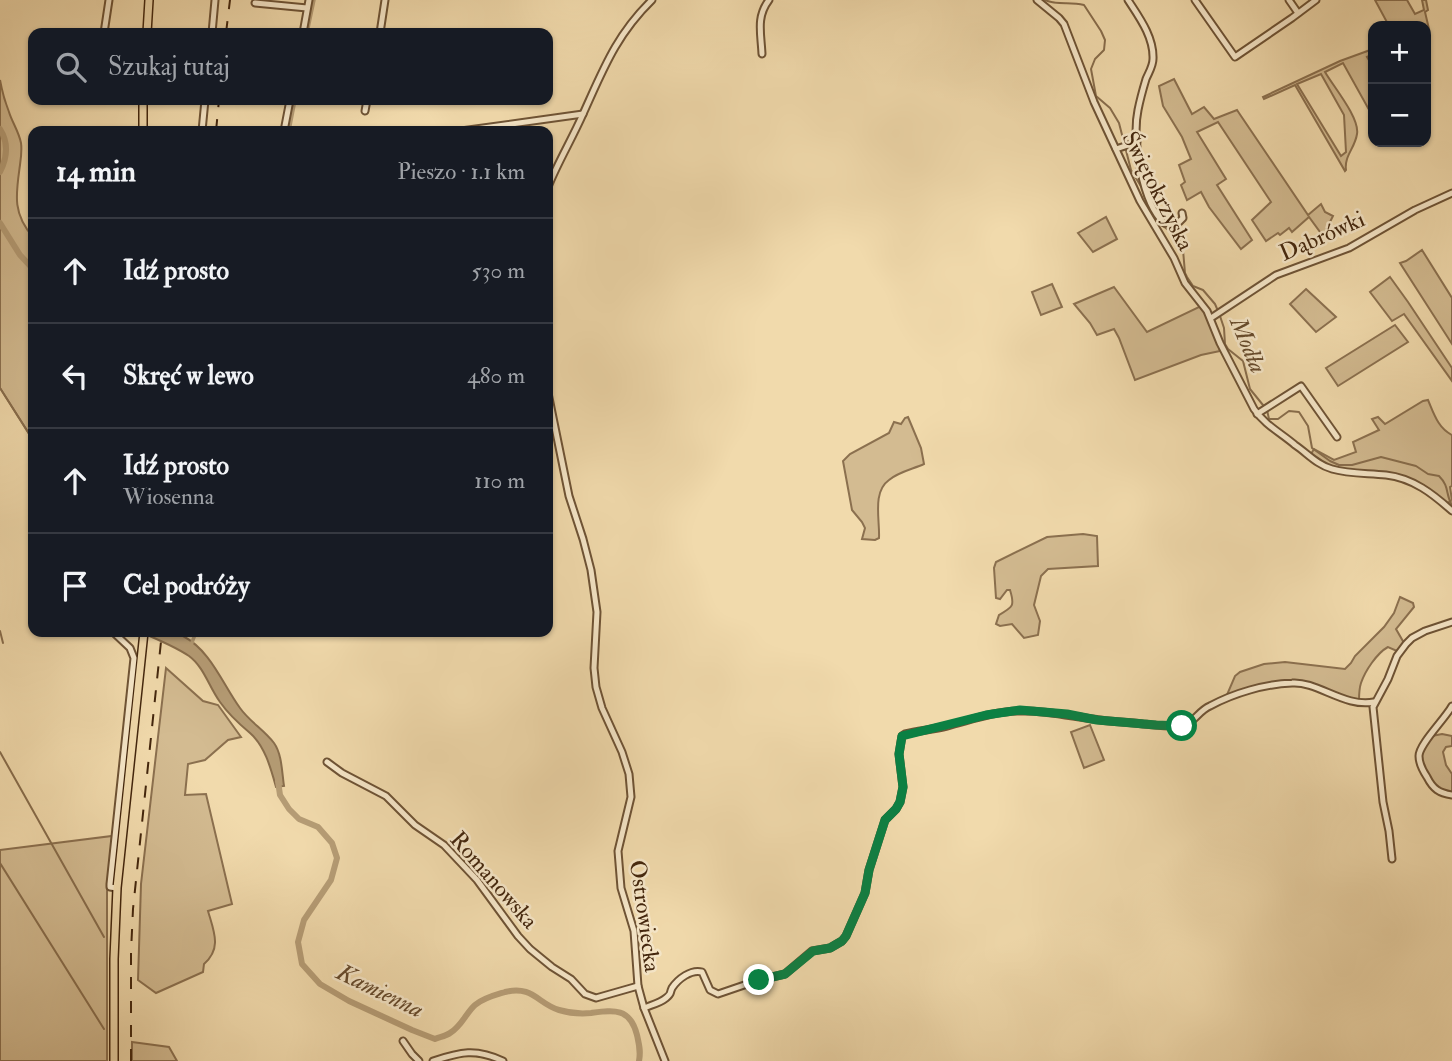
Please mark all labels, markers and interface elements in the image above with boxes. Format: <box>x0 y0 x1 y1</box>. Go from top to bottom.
map controls <box>1368 21 1431 147</box>
button: + <box>1368 21 1431 84</box>
search box <box>28 28 553 105</box>
icon: search <box>52 48 90 86</box>
text: Szukaj tutaj <box>108 51 230 83</box>
button: − <box>1368 84 1431 147</box>
street label: Świętokrzyska <box>1116 127 1201 256</box>
text: 14 min <box>56 153 136 190</box>
text: Pieszo · 1.1 km <box>397 157 525 186</box>
street label: Dąbrówki <box>1275 204 1369 268</box>
icon: ahead <box>56 252 94 290</box>
text: Idź prosto <box>123 255 229 287</box>
text: 530 m <box>472 256 525 285</box>
water label: Modła <box>1222 310 1274 378</box>
icon: left <box>56 357 94 395</box>
text: Skręć w lewo <box>123 360 254 392</box>
text: 480 m <box>467 361 525 390</box>
text: Idź prosto <box>123 450 229 482</box>
icon: ahead <box>56 462 94 500</box>
text: 110 m <box>474 466 525 495</box>
text: Wiosenna <box>123 482 214 511</box>
icon: arrive <box>56 567 94 605</box>
text: Cel podróży <box>123 570 250 602</box>
route start <box>1166 710 1197 741</box>
street label: Romanowska <box>444 825 545 935</box>
street label: Ostrowiecka <box>623 858 667 974</box>
water label: Kamienna <box>331 956 428 1025</box>
route end <box>743 964 774 995</box>

